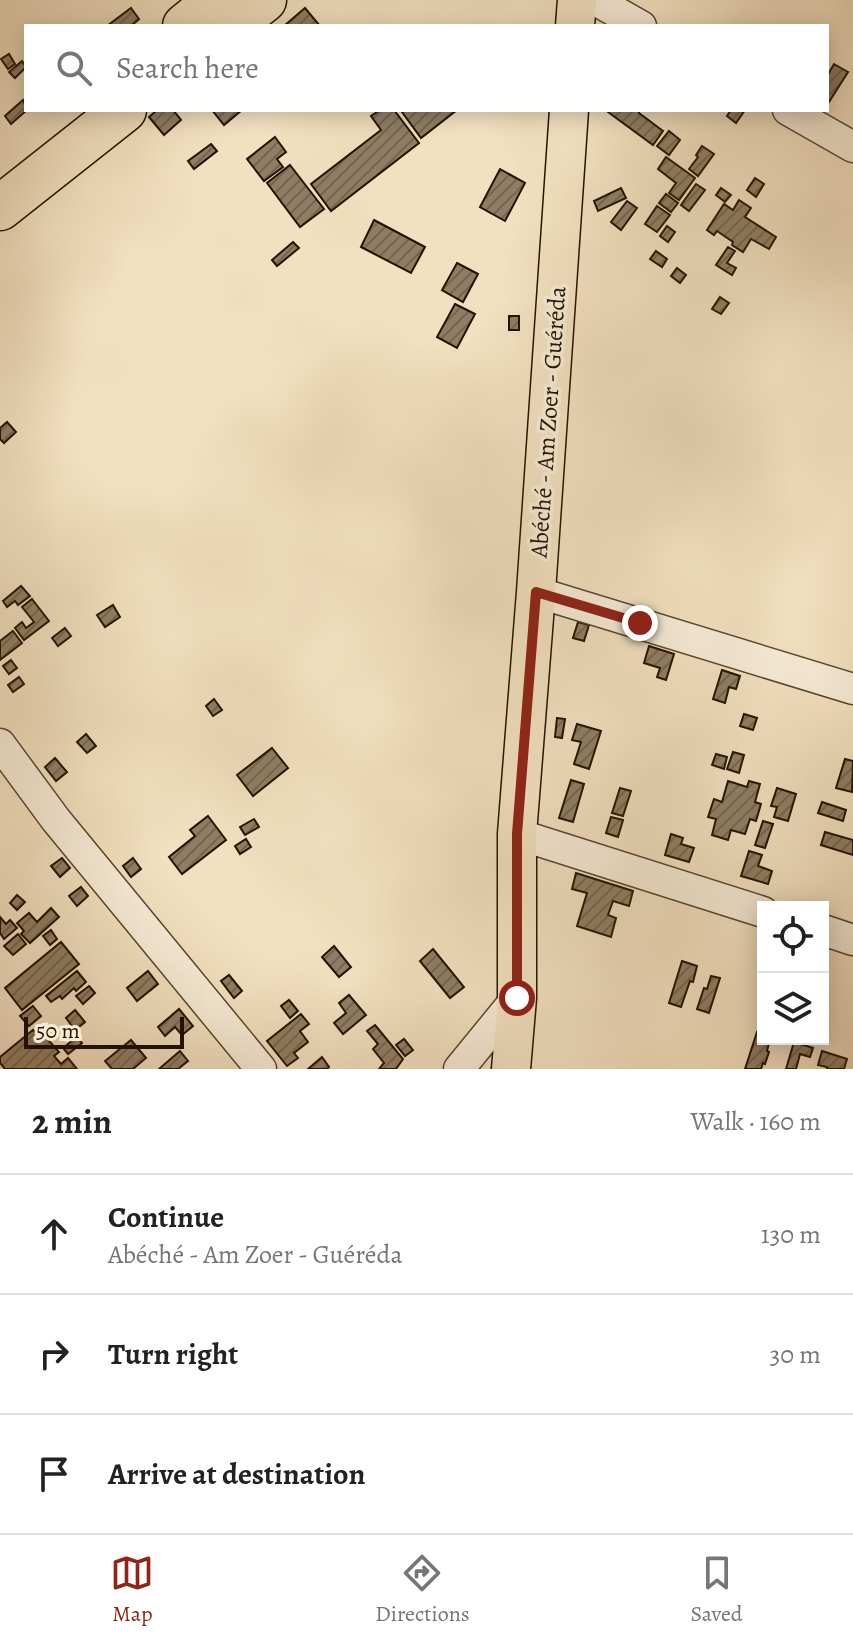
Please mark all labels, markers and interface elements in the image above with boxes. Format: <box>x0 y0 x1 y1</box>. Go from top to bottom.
search box <box>24 24 829 112</box>
icon: search <box>52 46 96 90</box>
text: Search here <box>116 48 259 88</box>
street label: Abéché - Am Zoer - Guéréda <box>522 284 574 560</box>
route end <box>622 605 658 641</box>
map controls <box>757 901 829 1045</box>
button: locate <box>757 901 829 973</box>
button: layers <box>757 973 829 1045</box>
route start <box>499 980 535 1016</box>
scale bar <box>24 1013 184 1049</box>
text: 50 m <box>36 1016 80 1046</box>
text: 2 min <box>32 1098 112 1145</box>
text: Walk · 160 m <box>690 1104 821 1139</box>
text: Continue <box>108 1197 224 1237</box>
icon: ahead <box>32 1212 76 1256</box>
text: 130 m <box>761 1217 821 1252</box>
text: Abéché - Am Zoer - Guéréda <box>108 1237 403 1272</box>
icon: right <box>32 1332 76 1376</box>
text: Turn right <box>108 1334 238 1374</box>
text: 30 m <box>770 1337 821 1372</box>
icon: arrive <box>32 1452 76 1496</box>
text: Arrive at destination <box>108 1454 365 1494</box>
tab: Map <box>110 1551 154 1629</box>
tab: Directions <box>375 1551 470 1629</box>
tab: Saved <box>690 1551 743 1629</box>

